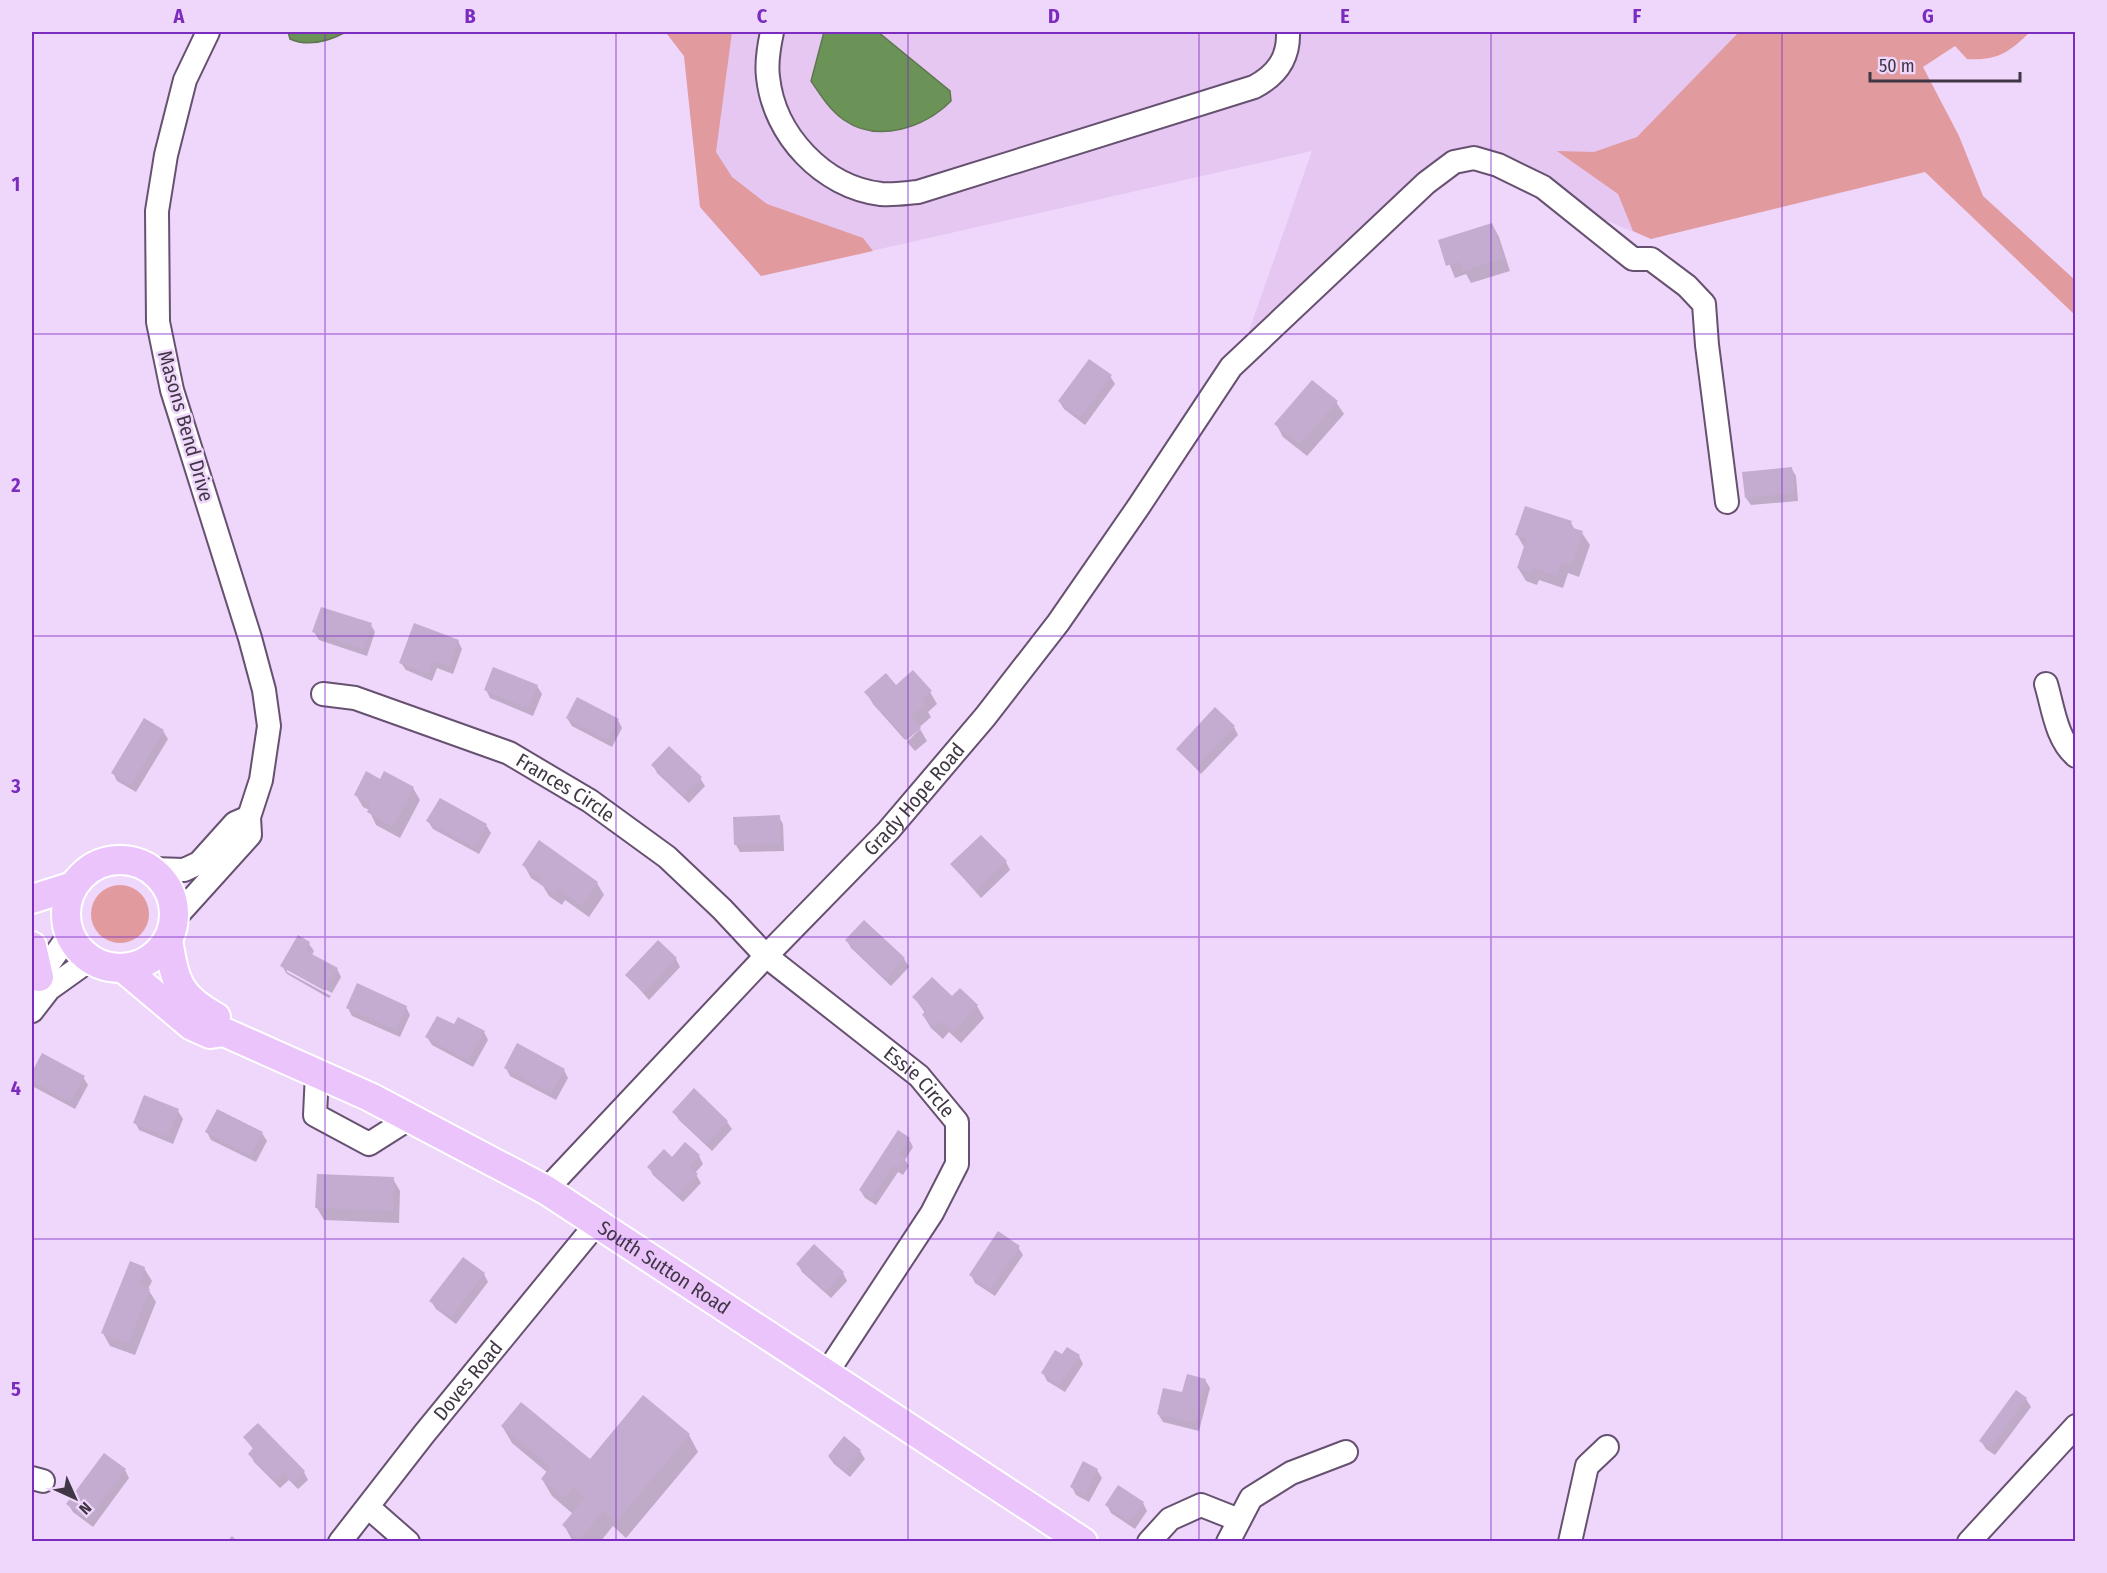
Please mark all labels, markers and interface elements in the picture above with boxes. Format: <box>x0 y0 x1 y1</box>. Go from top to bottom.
text: A <box>173 4 186 28</box>
text: B <box>464 4 476 28</box>
text: C <box>757 4 768 28</box>
text: D <box>1048 4 1060 28</box>
text: E <box>1340 4 1350 28</box>
text: F <box>1633 4 1642 28</box>
text: G <box>1922 4 1934 28</box>
scale bar <box>1870 45 2020 83</box>
text: 50 m <box>1879 55 1915 77</box>
text: 1 <box>12 172 20 196</box>
street label: Masons Bend Drive <box>153 348 219 504</box>
text: 2 <box>10 473 21 497</box>
street label: Grady Hope Road <box>859 738 970 861</box>
street label: Frances Circle <box>512 748 620 827</box>
text: 3 <box>10 774 21 798</box>
street label: Essie Circle <box>879 1041 960 1122</box>
text: 4 <box>11 1076 21 1100</box>
street label: South Sutton Road <box>593 1215 735 1319</box>
street label: Doves Road <box>428 1336 507 1425</box>
text: 5 <box>11 1377 21 1401</box>
north arrow <box>45 1468 105 1528</box>
text: N <box>75 1498 95 1518</box>

